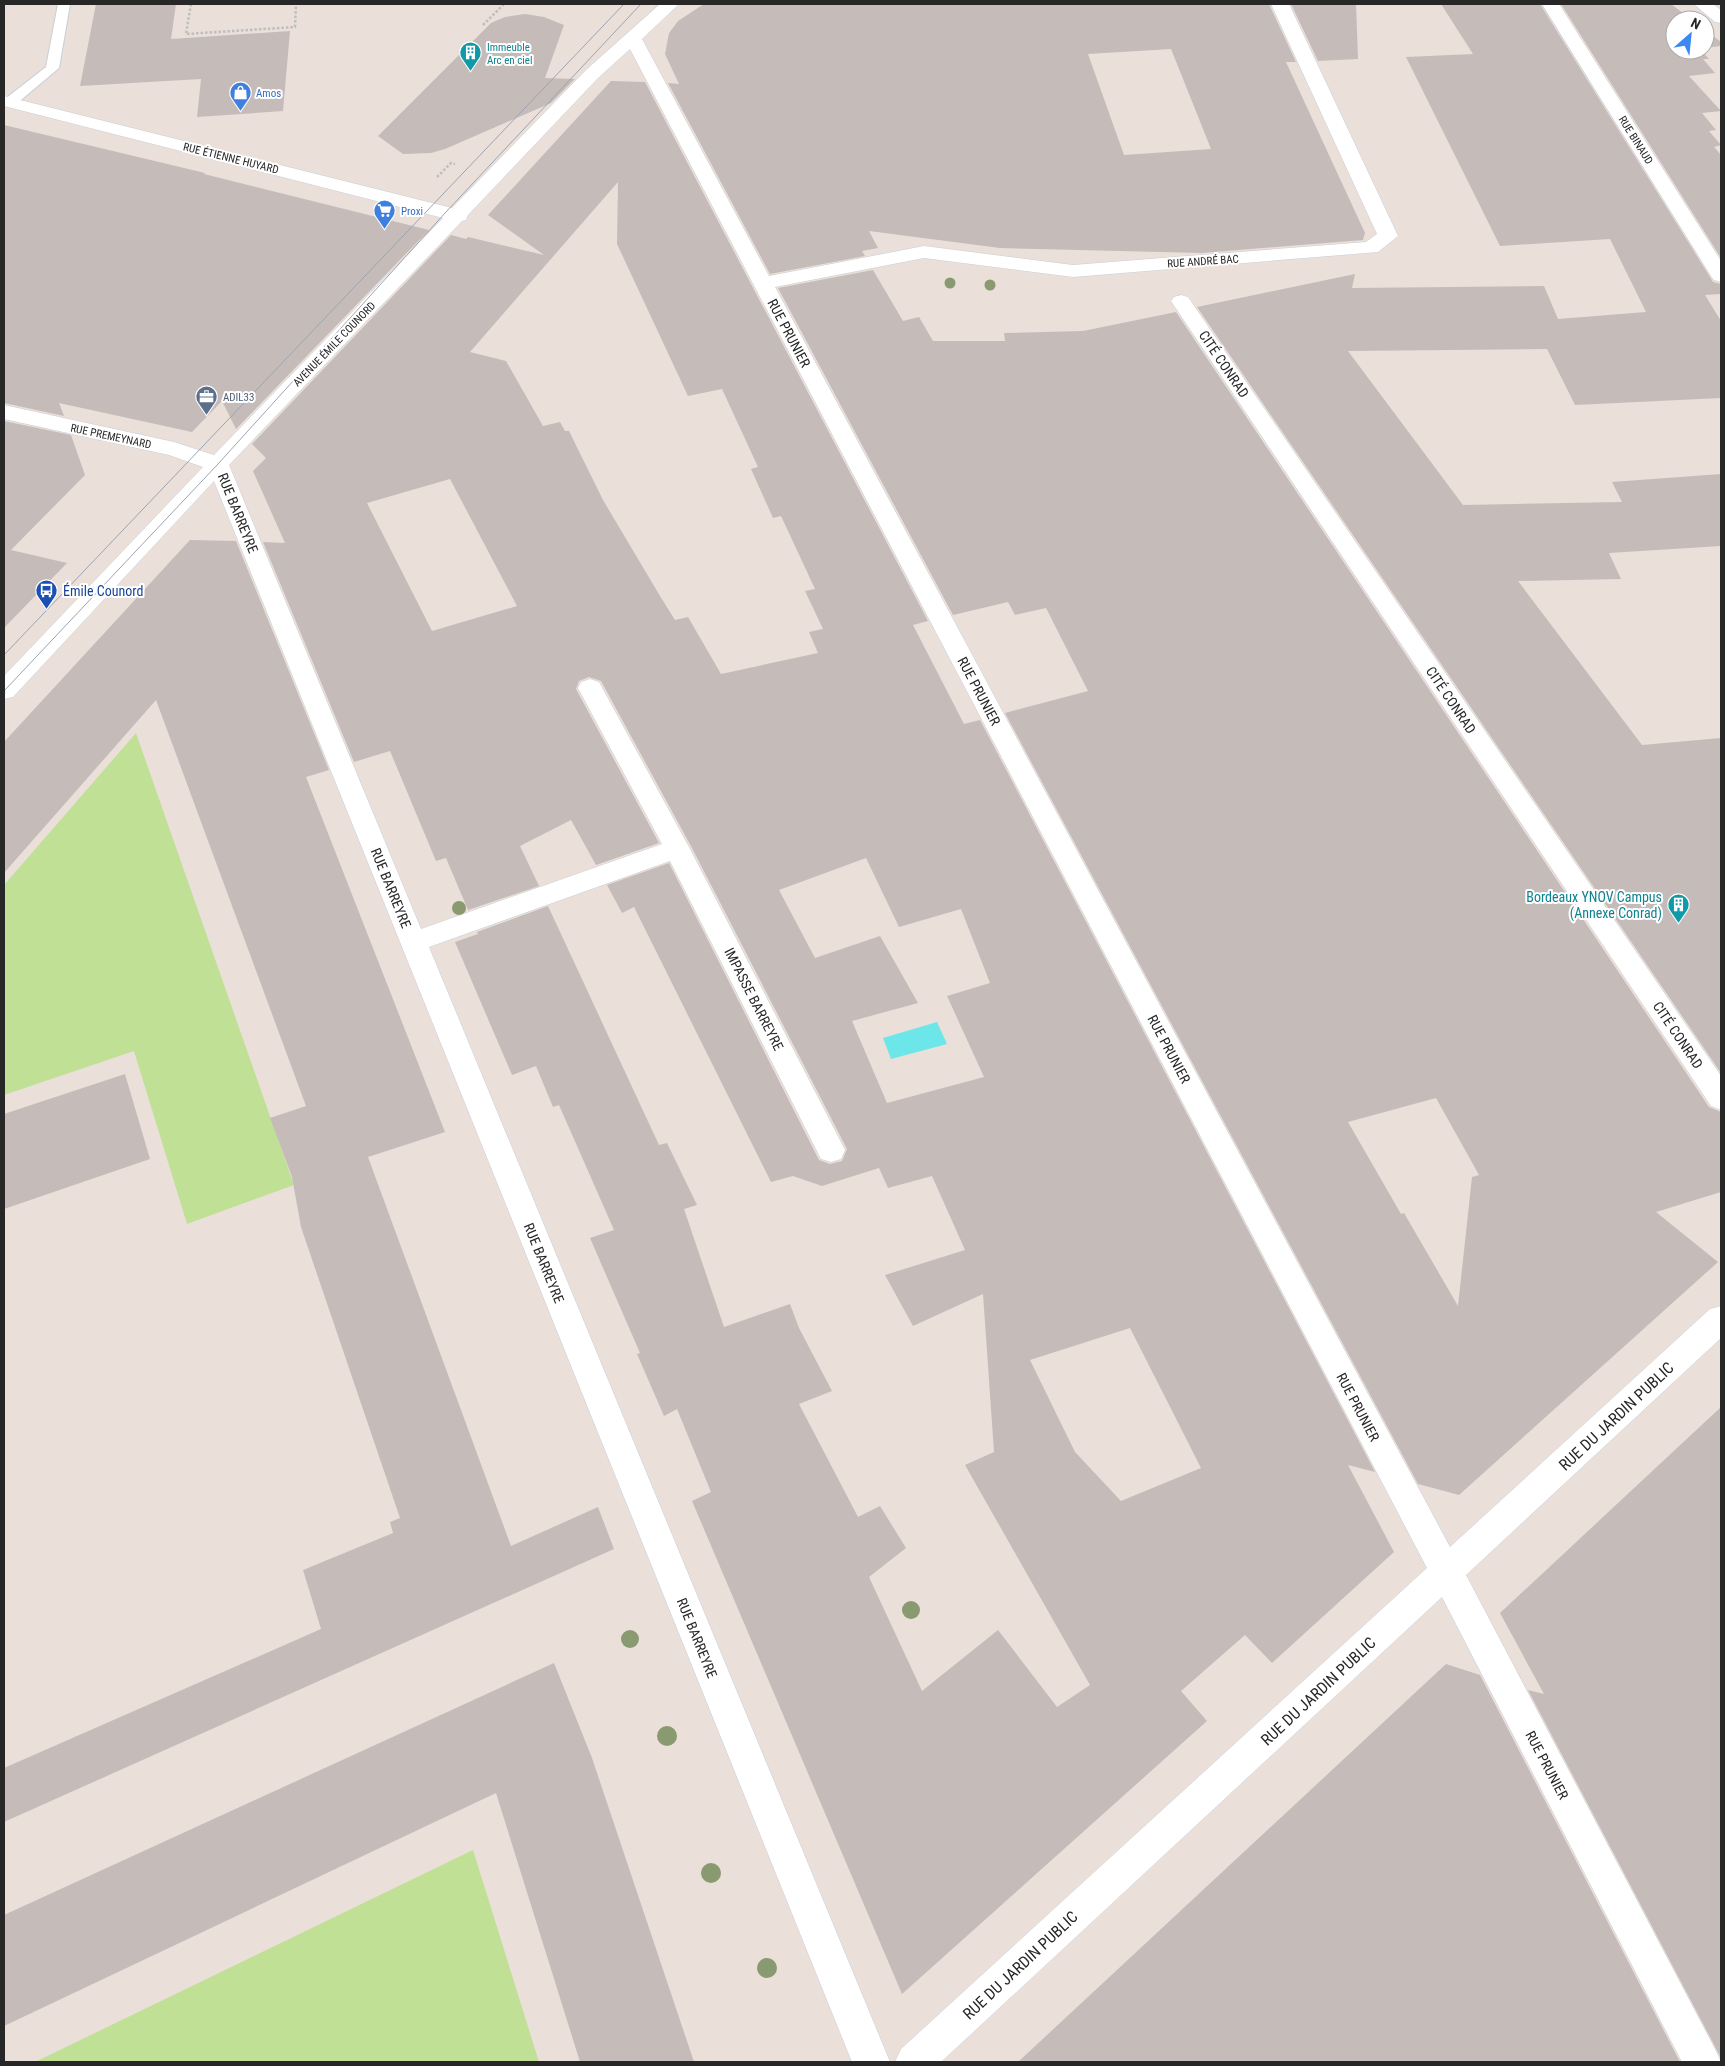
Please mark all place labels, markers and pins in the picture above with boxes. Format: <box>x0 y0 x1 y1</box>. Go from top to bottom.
building icon: Immeuble Arc en ciel <box>459 41 483 72</box>
place label: Immeuble Arc en ciel <box>487 41 533 67</box>
shop icon: Amos <box>228 81 252 112</box>
place label: Amos <box>256 87 281 100</box>
supermarket icon: Proxi <box>373 199 397 230</box>
place label: Proxi <box>401 205 423 218</box>
office icon: ADIL33 <box>195 385 219 416</box>
place label: ADIL33 <box>223 391 254 404</box>
bus stop icon: Émile Counord <box>35 579 59 610</box>
place label: Émile Counord <box>63 582 143 599</box>
place label: Bordeaux YNOV Campus (Annexe Conrad) <box>1526 889 1662 922</box>
building icon: Bordeaux YNOV Campus (Annexe Conrad) <box>1666 893 1690 924</box>

